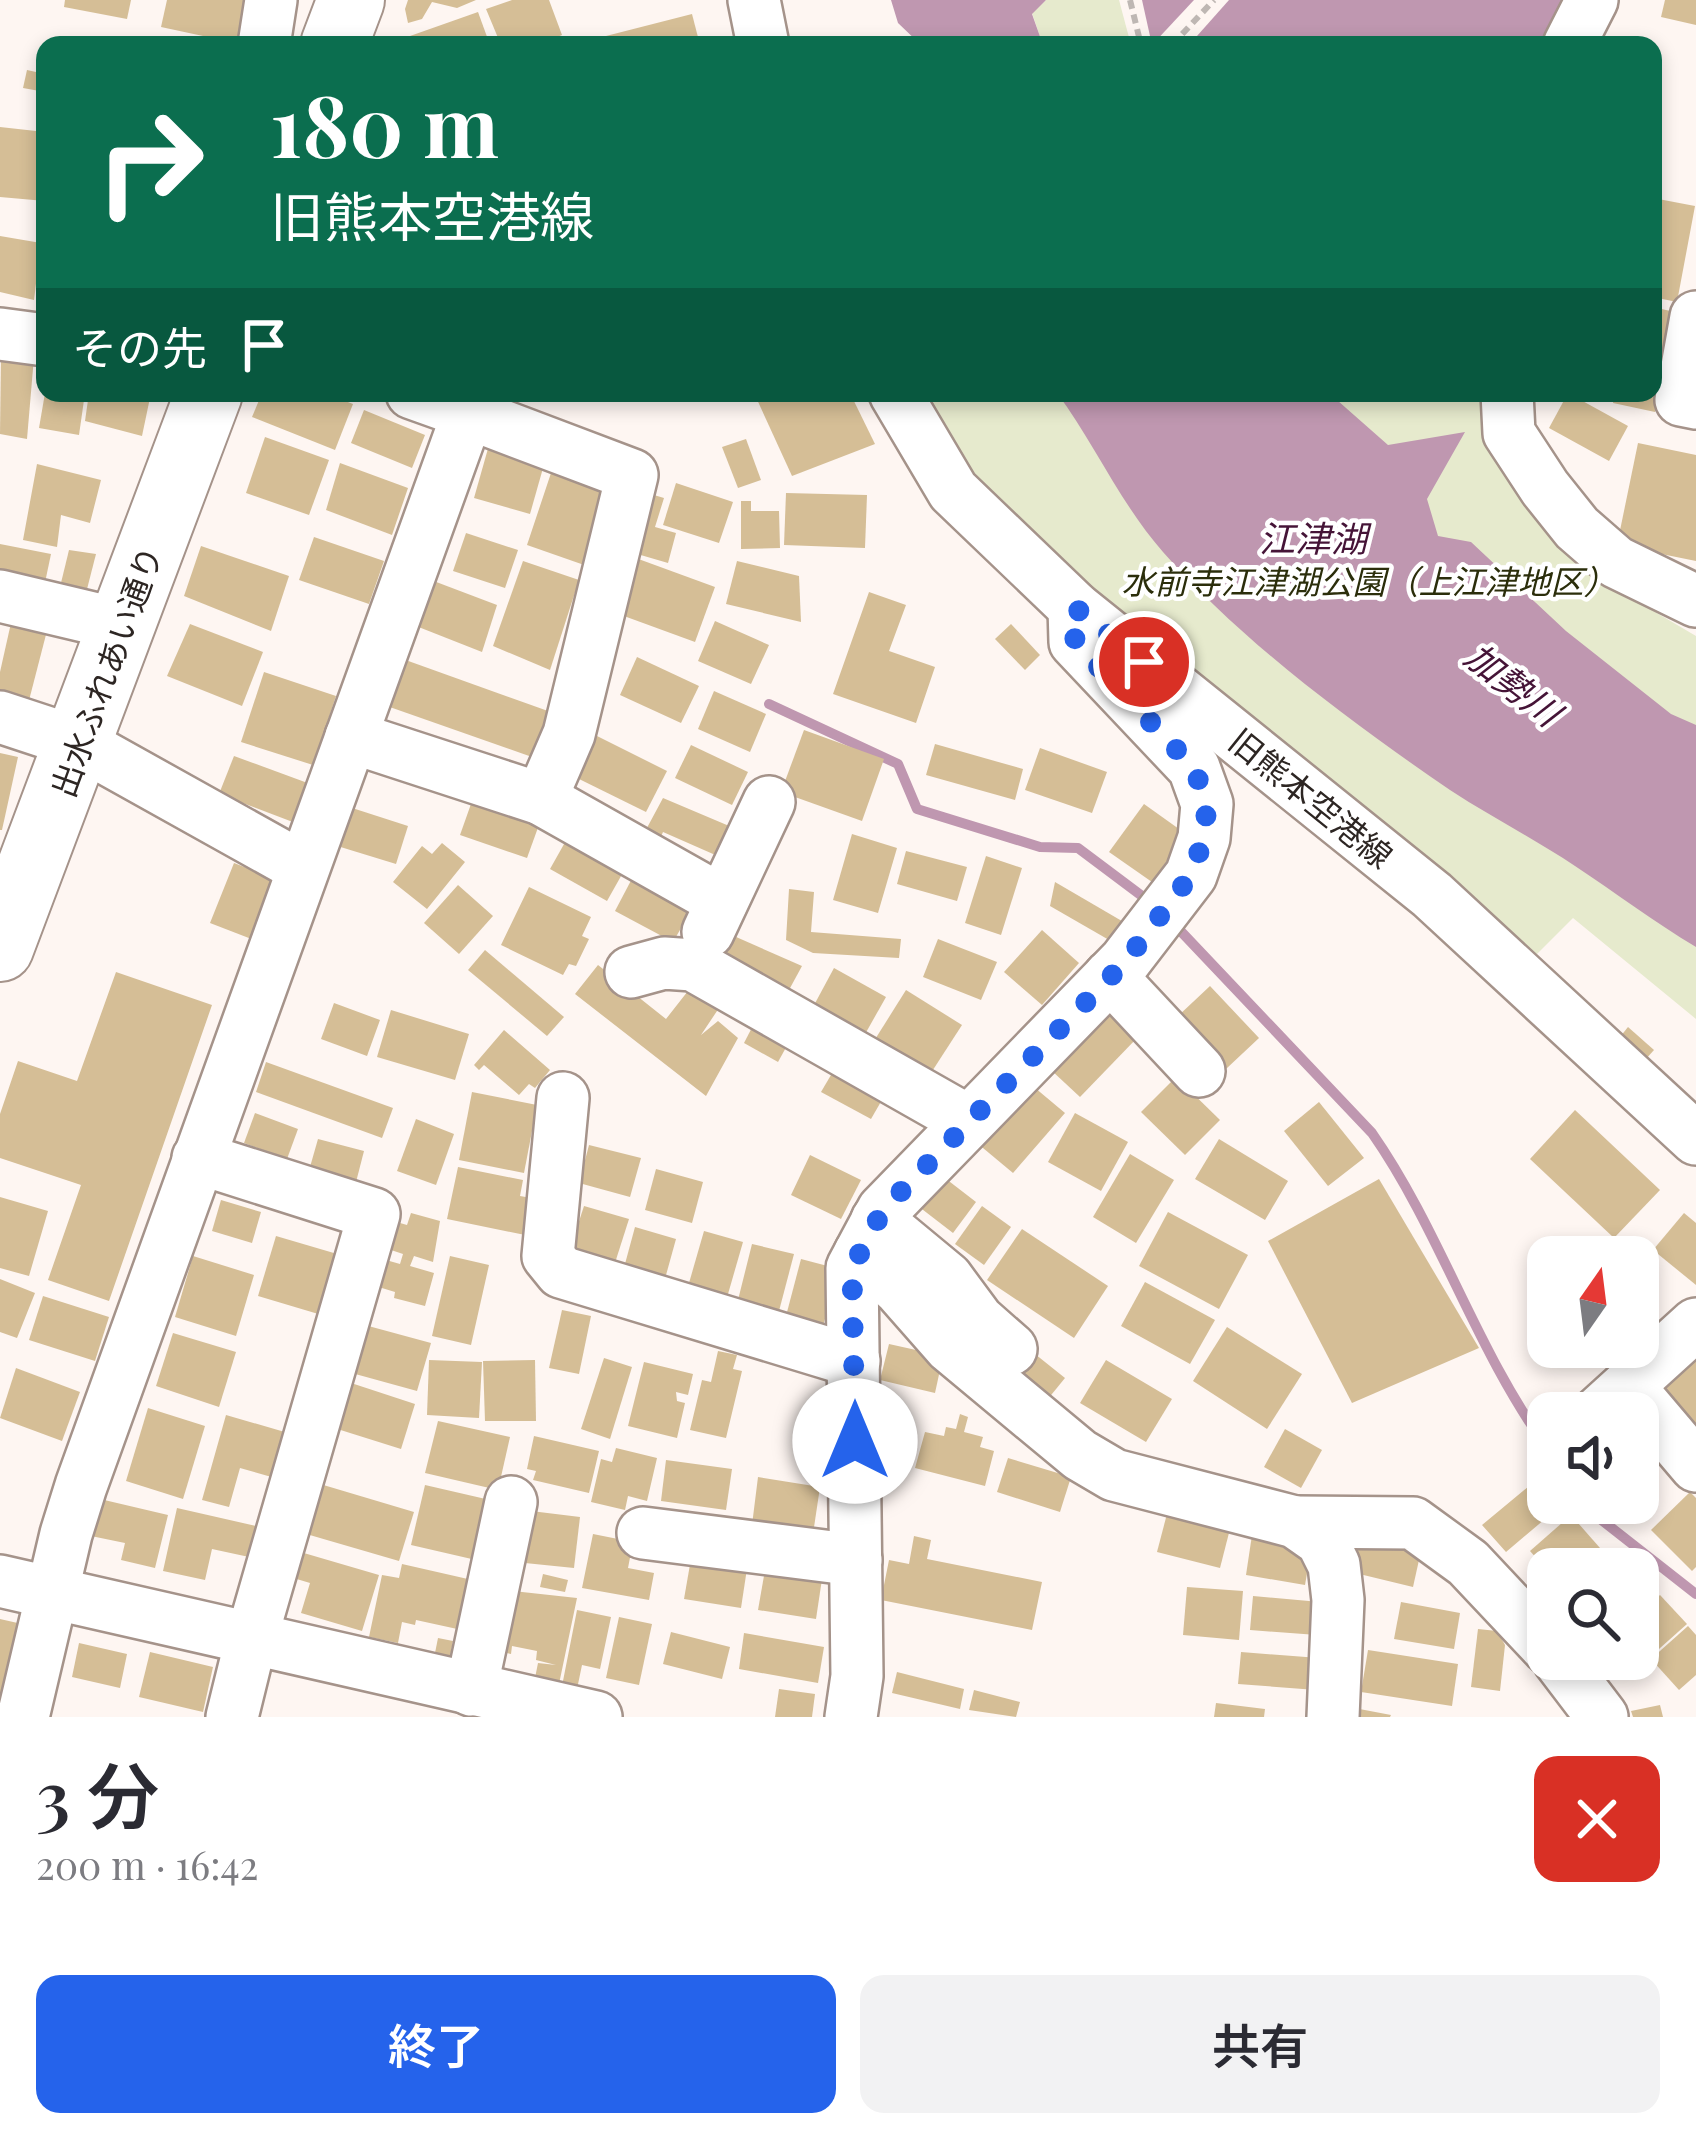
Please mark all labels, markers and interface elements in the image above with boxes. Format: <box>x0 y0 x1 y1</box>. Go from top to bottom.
text: 180 m <box>270 67 499 179</box>
icon: right <box>72 84 228 240</box>
text: 旧熊本空港線 <box>270 179 594 251</box>
icon: arrive <box>231 312 297 378</box>
text: その先 <box>72 316 207 376</box>
water label: 江津湖 <box>1259 513 1372 561</box>
street label: 出水ふれあい通り <box>39 539 171 803</box>
park label: 水前寺江津湖公園（上江津地区） <box>1122 558 1617 602</box>
pin <box>1093 611 1195 713</box>
icon: arrive <box>1111 629 1177 695</box>
water label: 加勢川 <box>1457 631 1574 738</box>
street label: 旧熊本空港線 <box>1221 718 1403 876</box>
north arrow <box>1527 1236 1659 1368</box>
map controls <box>1527 1236 1659 1680</box>
position arrow <box>792 1378 918 1504</box>
button: sound <box>1527 1392 1659 1524</box>
button: search <box>1527 1548 1659 1680</box>
text: 3 分 <box>36 1745 159 1841</box>
button: close <box>1534 1756 1660 1882</box>
text: 200 m · 16:42 <box>36 1838 258 1890</box>
button: 終了 <box>36 1975 836 2113</box>
button: 共有 <box>860 1975 1660 2113</box>

